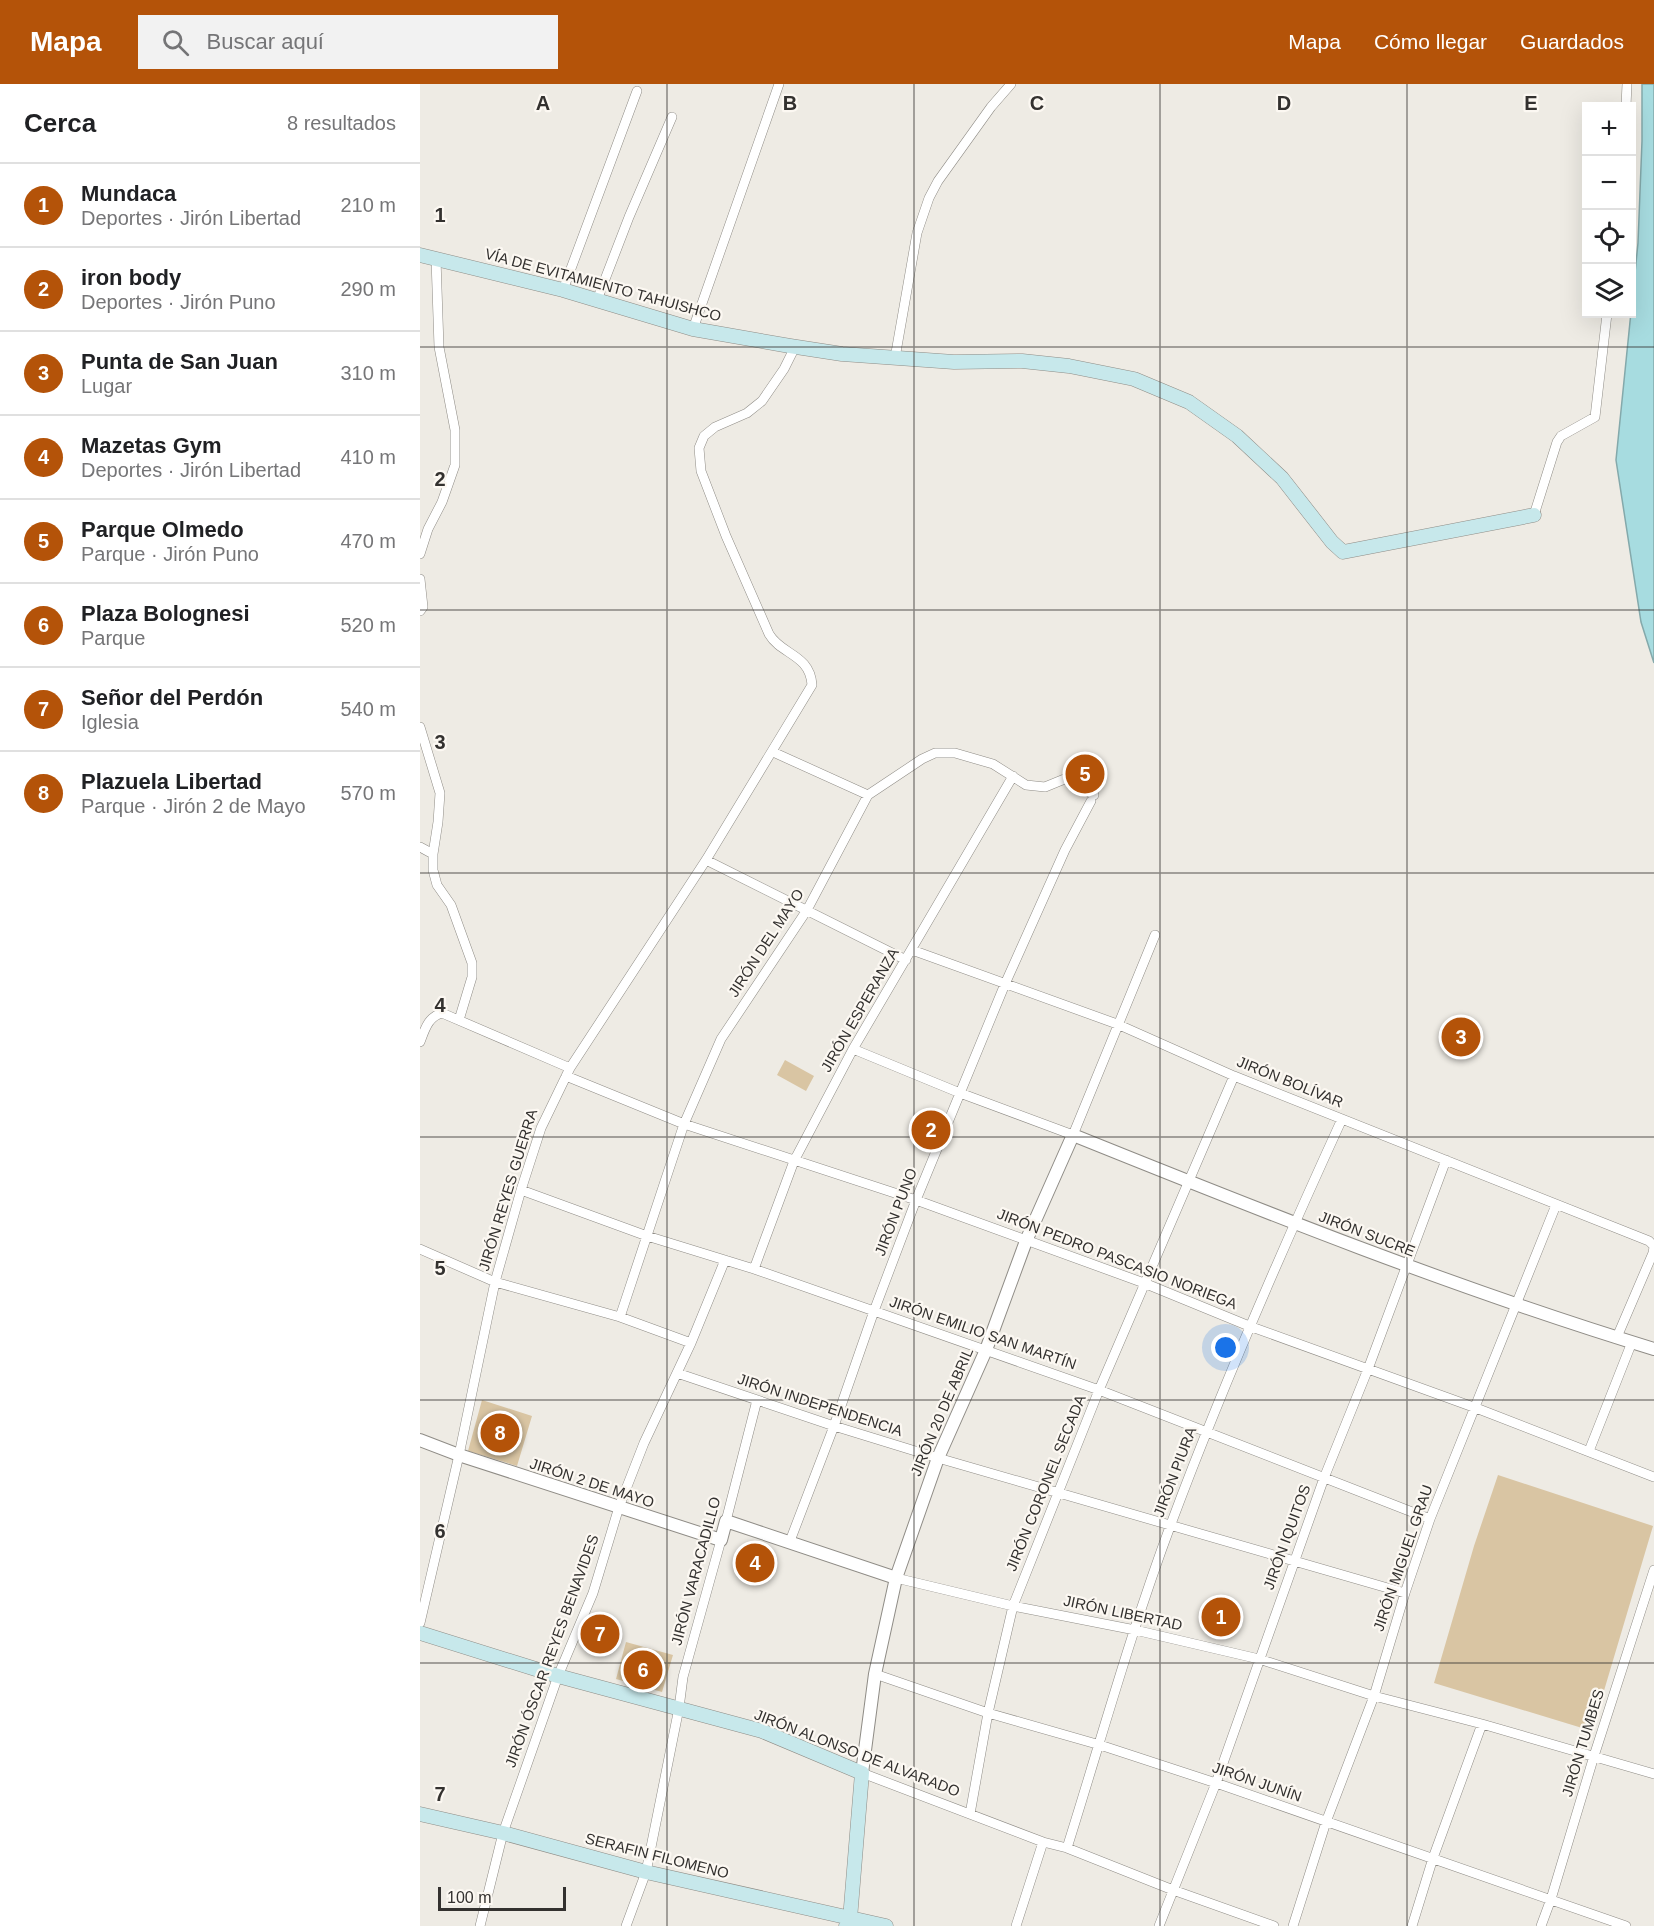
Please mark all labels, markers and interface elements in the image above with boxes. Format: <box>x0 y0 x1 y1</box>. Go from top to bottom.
search box <box>138 15 558 69</box>
text: Mapa <box>30 26 102 57</box>
icon: search <box>159 26 192 59</box>
text: Buscar aquí <box>207 29 324 54</box>
text: Mapa <box>1288 30 1341 53</box>
text: Cómo llegar <box>1374 30 1487 53</box>
text: Guardados <box>1520 30 1624 53</box>
text: A <box>536 92 550 114</box>
text: B <box>783 92 797 114</box>
text: C <box>1030 92 1044 114</box>
text: D <box>1277 92 1291 114</box>
text: E <box>1524 92 1538 114</box>
map controls <box>1582 102 1636 318</box>
button: + <box>1582 102 1636 156</box>
text: Cerca <box>24 108 96 138</box>
text: 8 resultados <box>287 112 396 134</box>
button: − <box>1582 156 1636 210</box>
text: Mundaca <box>81 181 176 206</box>
text: 1 <box>38 194 49 216</box>
text: 210 m <box>340 194 396 216</box>
text: 1 <box>434 204 446 226</box>
text: Deportes · Jirón Libertad <box>81 207 301 229</box>
button: locate <box>1582 210 1636 264</box>
street label: VÍA DE EVITAMIENTO TAHUISHCO <box>483 245 723 324</box>
button: layers <box>1582 264 1636 318</box>
text: iron body <box>81 265 181 290</box>
text: 2 <box>38 278 49 300</box>
text: 290 m <box>340 278 396 300</box>
text: Deportes · Jirón Puno <box>81 291 276 313</box>
text: Punta de San Juan <box>81 349 278 374</box>
text: 3 <box>38 362 49 384</box>
text: 310 m <box>340 362 396 384</box>
text: Lugar <box>81 375 132 397</box>
text: Mazetas Gym <box>81 433 222 458</box>
text: 4 <box>38 446 49 468</box>
text: 410 m <box>340 446 396 468</box>
text: Deportes · Jirón Libertad <box>81 459 301 481</box>
text: 2 <box>434 468 446 490</box>
text: Parque Olmedo <box>81 517 244 542</box>
text: 5 <box>38 530 49 552</box>
text: 470 m <box>340 530 396 552</box>
text: Parque · Jirón Puno <box>81 543 259 565</box>
text: Plaza Bolognesi <box>81 601 250 626</box>
text: 6 <box>38 614 49 636</box>
text: 520 m <box>340 614 396 636</box>
text: Parque <box>81 627 146 649</box>
text: Señor del Perdón <box>81 685 263 710</box>
text: 7 <box>38 698 49 720</box>
text: 540 m <box>340 698 396 720</box>
text: Iglesia <box>81 711 139 733</box>
text: 3 <box>434 731 446 753</box>
pin: 5 <box>1066 752 1104 796</box>
text: Plazuela Libertad <box>81 769 262 794</box>
text: 8 <box>38 782 49 804</box>
text: 570 m <box>340 782 396 804</box>
text: Parque · Jirón 2 de Mayo <box>81 795 306 817</box>
street label: JIRÓN DEL MAYO <box>724 886 807 1000</box>
street label: JIRÓN ESPERANZA <box>817 945 902 1075</box>
text: 4 <box>434 994 446 1016</box>
pin: 3 <box>1442 1014 1480 1060</box>
street label: JIRÓN BOLÍVAR <box>1235 1052 1346 1111</box>
street label: JIRÓN REYES GUERRA <box>475 1107 540 1273</box>
pin: 2 <box>912 1108 950 1152</box>
street label: JIRÓN PUNO <box>871 1166 920 1258</box>
street label: JIRÓN PEDRO PASCASIO NORIEGA <box>995 1205 1240 1312</box>
street label: JIRÓN SUCRE <box>1317 1207 1418 1260</box>
text: 5 <box>434 1257 446 1279</box>
street label: JIRÓN EMILIO SAN MARTÍN <box>888 1293 1079 1373</box>
your location <box>1211 1333 1240 1362</box>
street label: JIRÓN 20 DE ABRIL <box>907 1345 976 1478</box>
street label: JIRÓN INDEPENDENCIA <box>735 1370 905 1439</box>
street label: JIRÓN CORONEL SECADA <box>1002 1392 1089 1573</box>
pin: 8 <box>480 1410 520 1456</box>
street label: JIRÓN PIURA <box>1150 1424 1199 1519</box>
street label: JIRÓN 2 DE MAYO <box>528 1454 656 1511</box>
street label: JIRÓN IQUITOS <box>1260 1482 1313 1592</box>
street label: JIRÓN MIGUEL GRAU <box>1369 1482 1436 1633</box>
street label: JIRÓN VARACADILLO <box>667 1495 724 1647</box>
text: 6 <box>434 1520 446 1542</box>
street label: JIRÓN ÓSCAR REYES BENAVIDES <box>501 1532 602 1770</box>
pin: 4 <box>736 1540 774 1586</box>
street label: JIRÓN LIBERTAD <box>1062 1592 1184 1633</box>
pin: 1 <box>1202 1594 1240 1640</box>
pin: 7 <box>580 1612 620 1656</box>
pin: 6 <box>624 1648 662 1692</box>
street label: JIRÓN TUMBES <box>1558 1687 1607 1799</box>
street label: JIRÓN ALONSO DE ALVARADO <box>752 1705 962 1800</box>
street label: JIRÓN JUNÍN <box>1210 1758 1304 1805</box>
text: 7 <box>434 1783 446 1805</box>
street label: SERAFIN FILOMENO <box>583 1829 731 1882</box>
scale bar <box>438 1884 566 1912</box>
text: 100 m <box>447 1889 491 1906</box>

